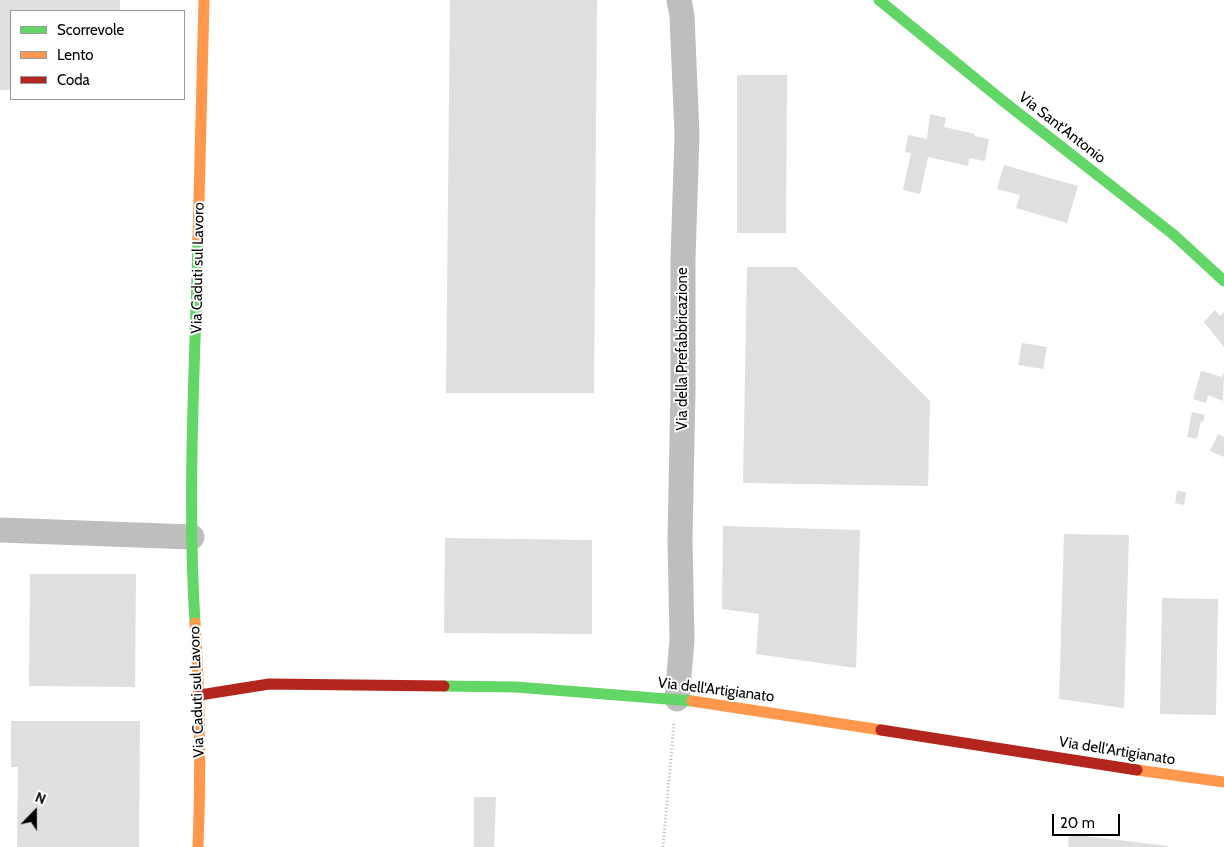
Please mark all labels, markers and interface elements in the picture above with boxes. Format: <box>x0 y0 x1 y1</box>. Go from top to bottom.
legend <box>10 10 185 100</box>
text: Scorrevole <box>57 21 124 39</box>
text: Lento <box>57 46 94 64</box>
text: Coda <box>57 71 90 89</box>
street label: Via Sant'Antonio <box>1015 88 1109 168</box>
street label: Via Caduti sul Lavoro <box>188 202 208 334</box>
street label: Via della Prefabbricazione <box>674 267 692 431</box>
street label: Via Caduti sul Lavoro <box>186 626 208 758</box>
street label: Via dell'Artigianato <box>657 674 775 706</box>
street label: Via dell'Artigianato <box>1058 733 1176 769</box>
north arrow <box>10 787 60 837</box>
text: N <box>33 788 49 808</box>
scale bar <box>1054 804 1122 836</box>
text: 20 m <box>1060 814 1095 832</box>

